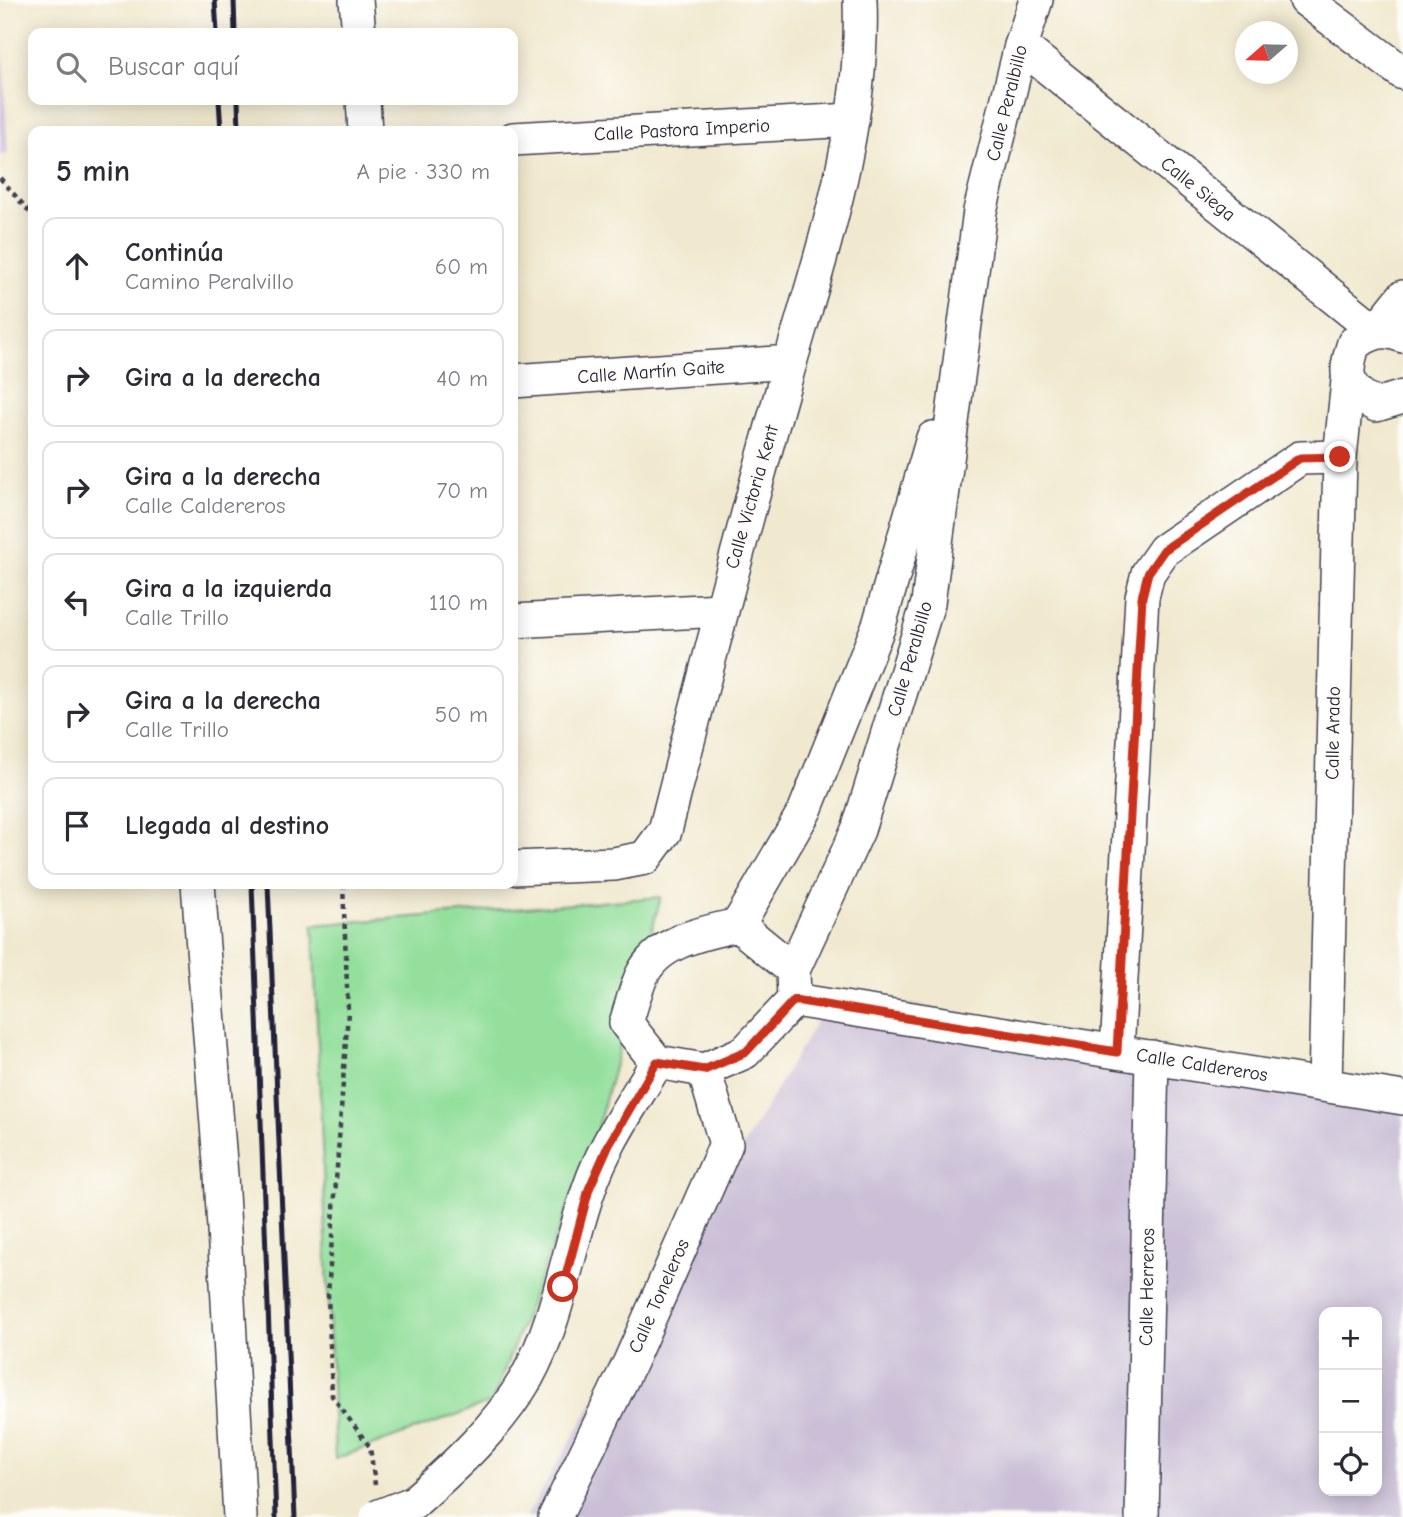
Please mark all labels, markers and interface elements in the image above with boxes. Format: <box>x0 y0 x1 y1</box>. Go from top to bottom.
north arrow <box>1235 21 1298 84</box>
search box <box>28 28 518 105</box>
street label: Calle Peralbillo <box>982 43 1032 163</box>
icon: search <box>52 48 90 86</box>
text: Buscar aquí <box>108 52 239 82</box>
street label: Calle Pastora Imperio <box>593 114 771 146</box>
street label: Calle Siega <box>1156 152 1240 226</box>
text: 5 min <box>56 154 130 189</box>
text: A pie · 330 m <box>357 158 490 185</box>
text: Continúa <box>125 238 224 268</box>
icon: ahead <box>58 247 96 285</box>
text: 60 m <box>435 253 488 280</box>
text: Camino Peralvillo <box>125 268 294 295</box>
street label: Calle Martín Gaite <box>577 356 725 388</box>
icon: right <box>58 359 96 397</box>
text: Gira a la derecha <box>125 363 321 393</box>
text: 40 m <box>436 365 488 392</box>
street label: Calle Victoria Kent <box>721 422 783 571</box>
route end <box>1324 441 1355 472</box>
text: Gira a la derecha <box>125 462 321 492</box>
icon: right <box>58 471 96 509</box>
text: 70 m <box>436 477 488 504</box>
text: Calle Caldereros <box>125 492 286 519</box>
text: Gira a la izquierda <box>125 574 332 604</box>
icon: left <box>58 583 96 621</box>
text: 110 m <box>429 589 488 616</box>
street label: Calle Peralbillo <box>883 599 937 719</box>
text: Calle Trillo <box>125 604 229 631</box>
text: Gira a la derecha <box>125 686 321 716</box>
street label: Calle Arado <box>1321 686 1345 780</box>
icon: right <box>58 695 96 733</box>
text: 50 m <box>435 701 488 728</box>
text: Calle Trillo <box>125 716 229 743</box>
icon: arrive <box>58 807 96 845</box>
text: Llegada al destino <box>125 811 329 841</box>
street label: Calle Caldereros <box>1135 1044 1269 1086</box>
street label: Calle Herreros <box>1135 1228 1159 1346</box>
street label: Calle Toneleros <box>624 1235 694 1356</box>
route start <box>547 1271 578 1302</box>
map controls <box>1319 1307 1382 1496</box>
button: + <box>1319 1307 1382 1370</box>
button: − <box>1319 1370 1382 1433</box>
button: locate <box>1319 1433 1382 1496</box>

